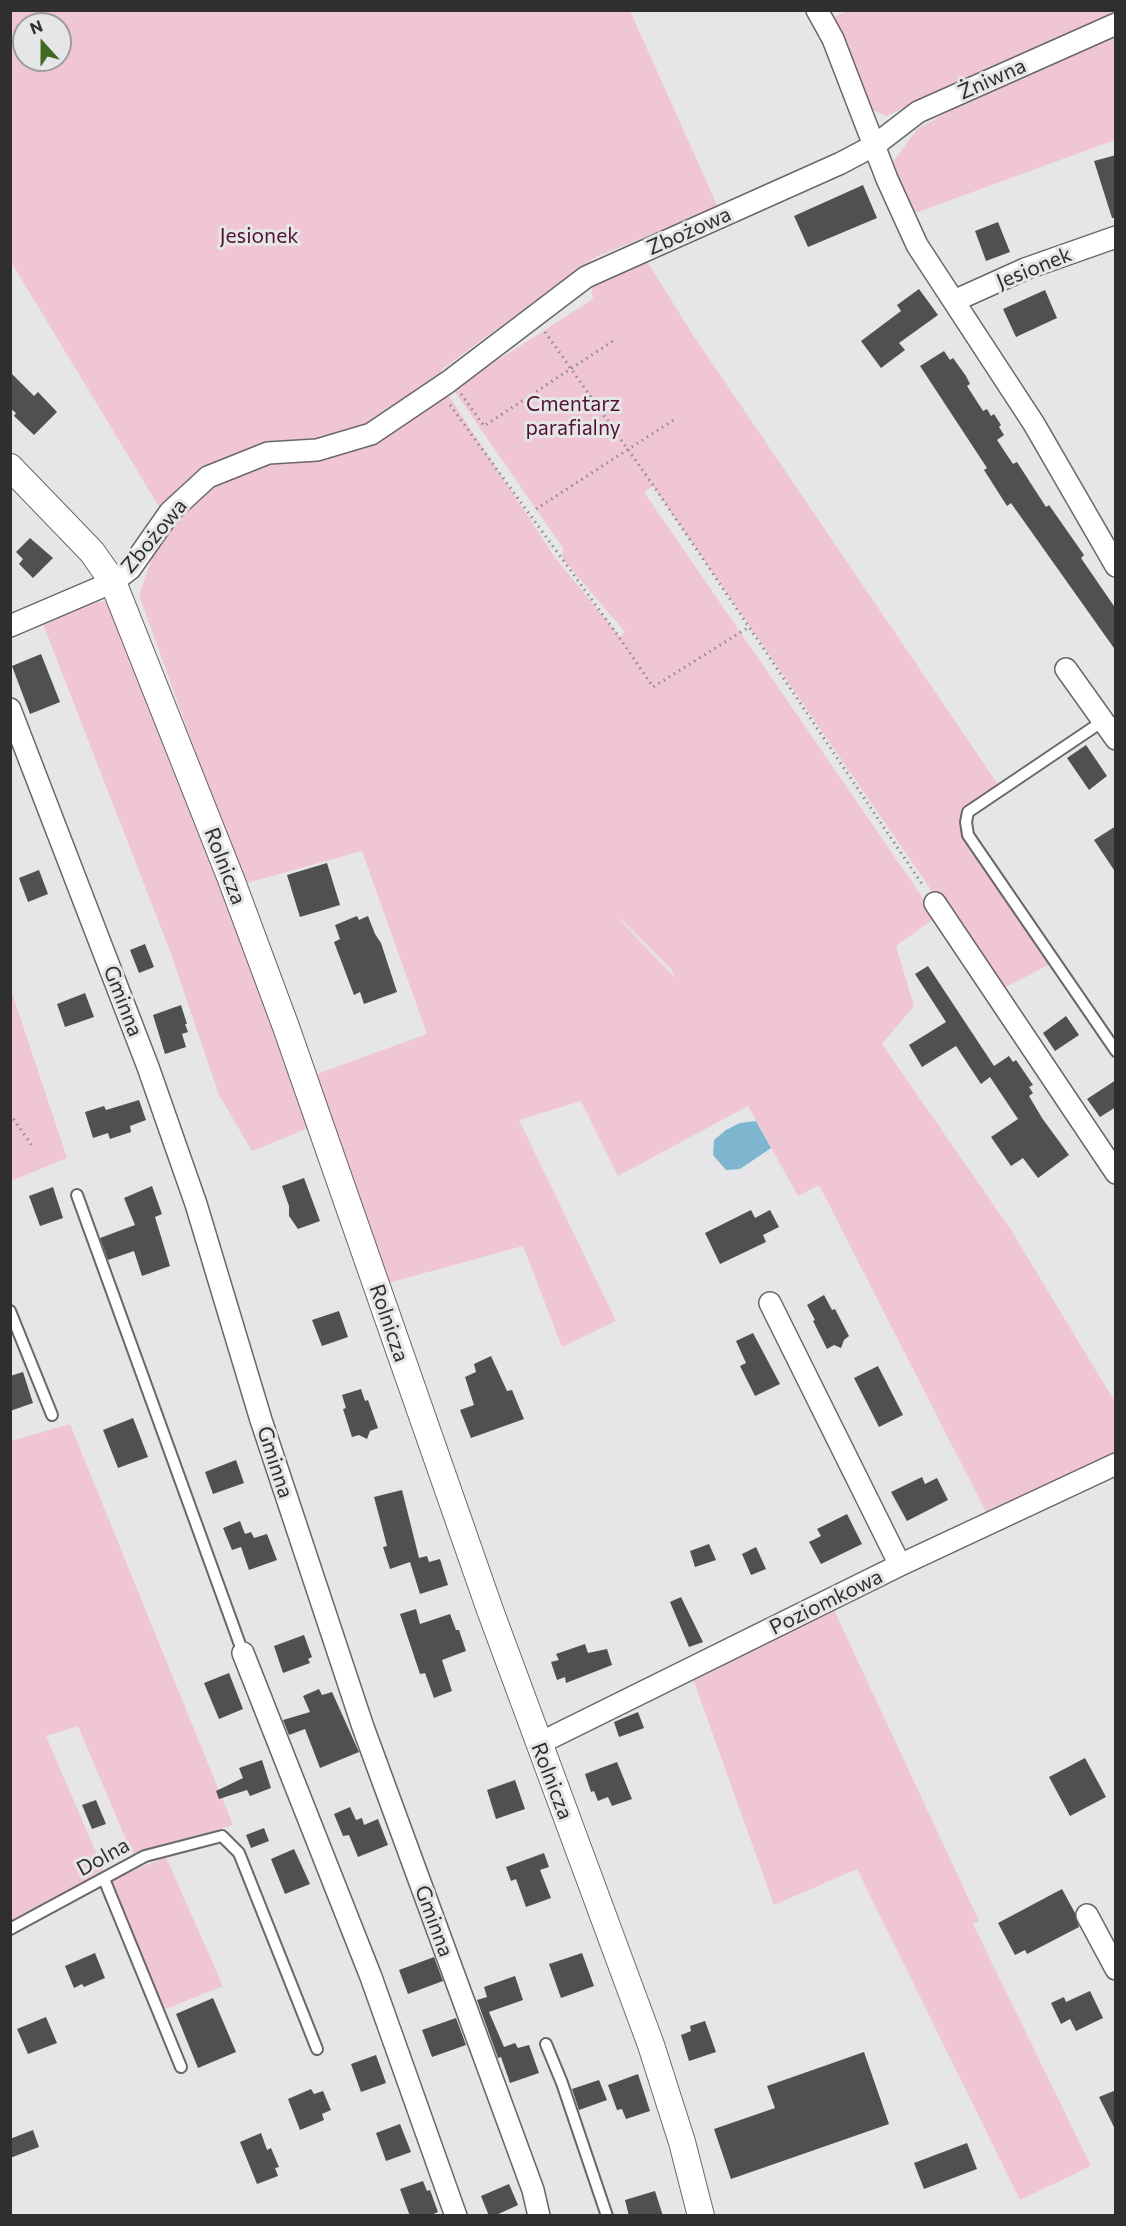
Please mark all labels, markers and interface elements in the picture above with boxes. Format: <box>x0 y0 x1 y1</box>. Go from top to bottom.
north arrow <box>12 12 72 72</box>
text: N <box>27 16 45 38</box>
street label: Żniwna <box>954 53 1030 105</box>
street label: Zbożowa <box>643 201 735 261</box>
park label: Jesionek <box>219 223 299 249</box>
street label: Jesionek <box>993 241 1075 295</box>
park label: Cmentarz parafialny <box>525 391 621 441</box>
street label: Zbożowa <box>116 494 192 578</box>
street label: Rolnicza <box>199 824 251 908</box>
street label: Gminna <box>98 962 148 1040</box>
street label: Rolnicza <box>364 1281 414 1365</box>
street label: Gminna <box>252 1423 298 1501</box>
street label: Poziomkowa <box>765 1564 887 1640</box>
street label: Rolnicza <box>526 1739 578 1823</box>
street label: Dolna <box>72 1832 134 1882</box>
street label: Gminna <box>409 1882 459 1960</box>

